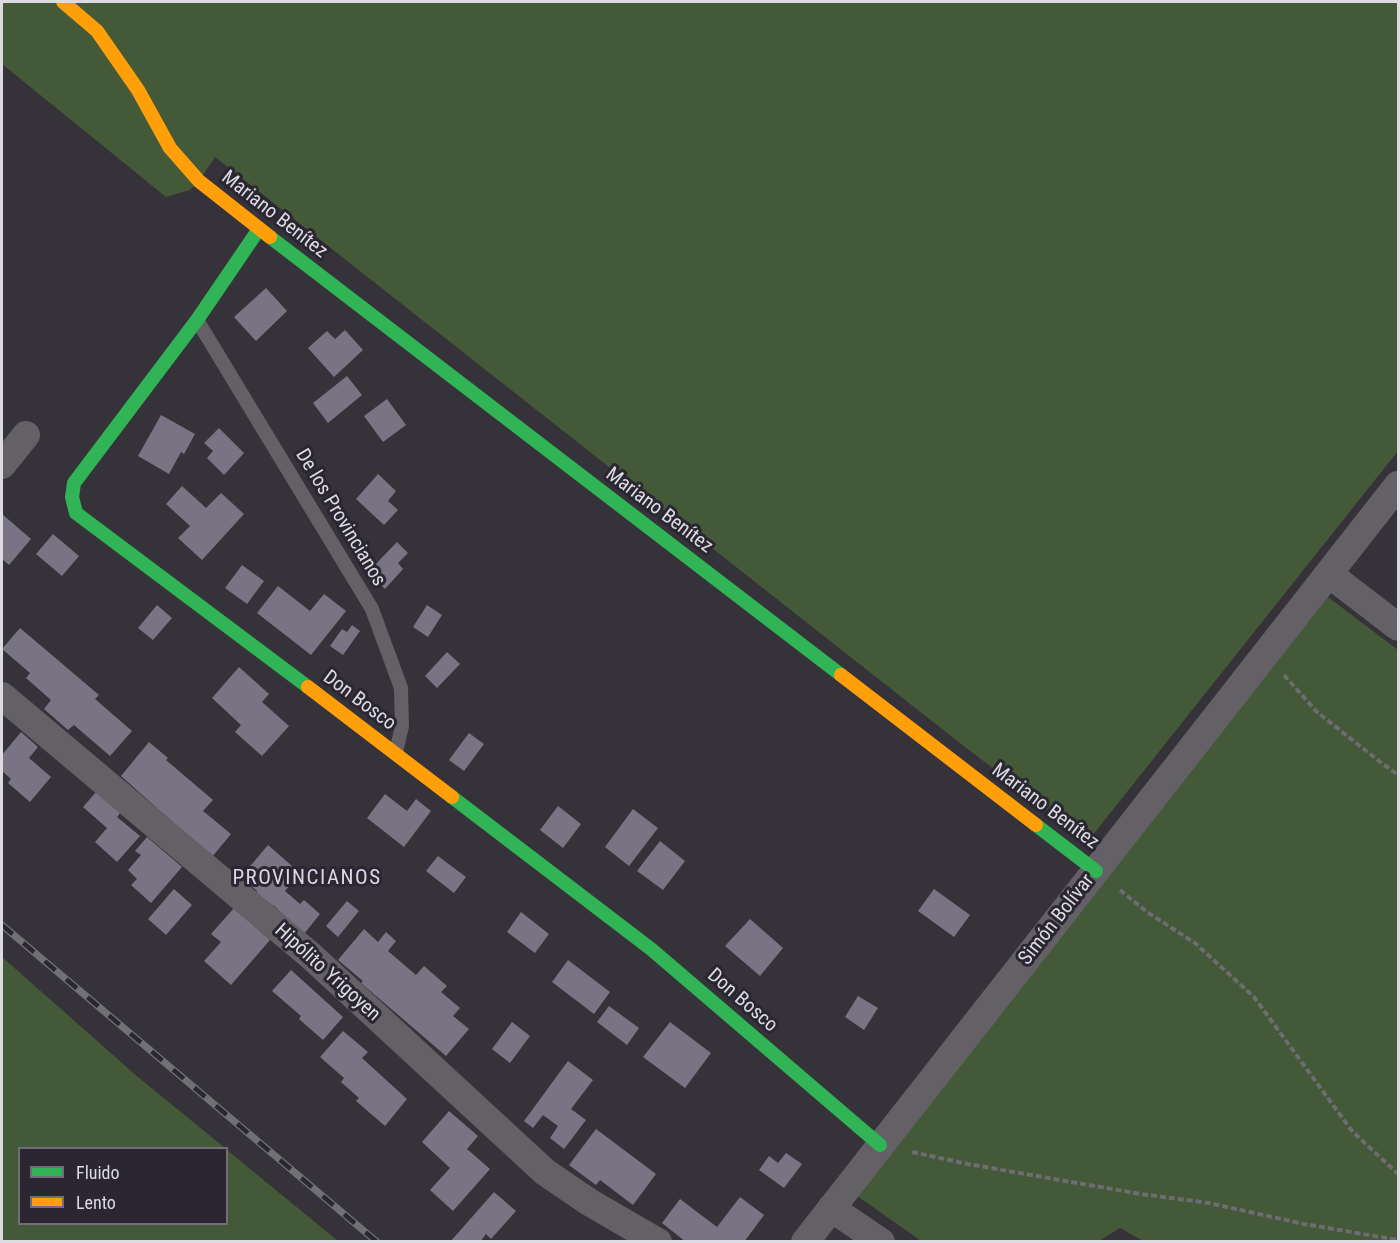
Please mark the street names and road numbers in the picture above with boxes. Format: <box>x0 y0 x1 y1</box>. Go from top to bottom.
street label: Mariano Benítez <box>216 166 332 264</box>
street label: De los Provincianos <box>290 445 390 591</box>
street label: Mariano Benítez <box>601 463 717 559</box>
street label: Don Bosco <box>318 666 400 736</box>
street label: Mariano Benítez <box>987 759 1103 855</box>
street label: Simón Bolívar <box>1014 870 1100 970</box>
street label: Hipólito Yrigoyen <box>269 919 385 1027</box>
street label: Don Bosco <box>702 964 782 1038</box>

